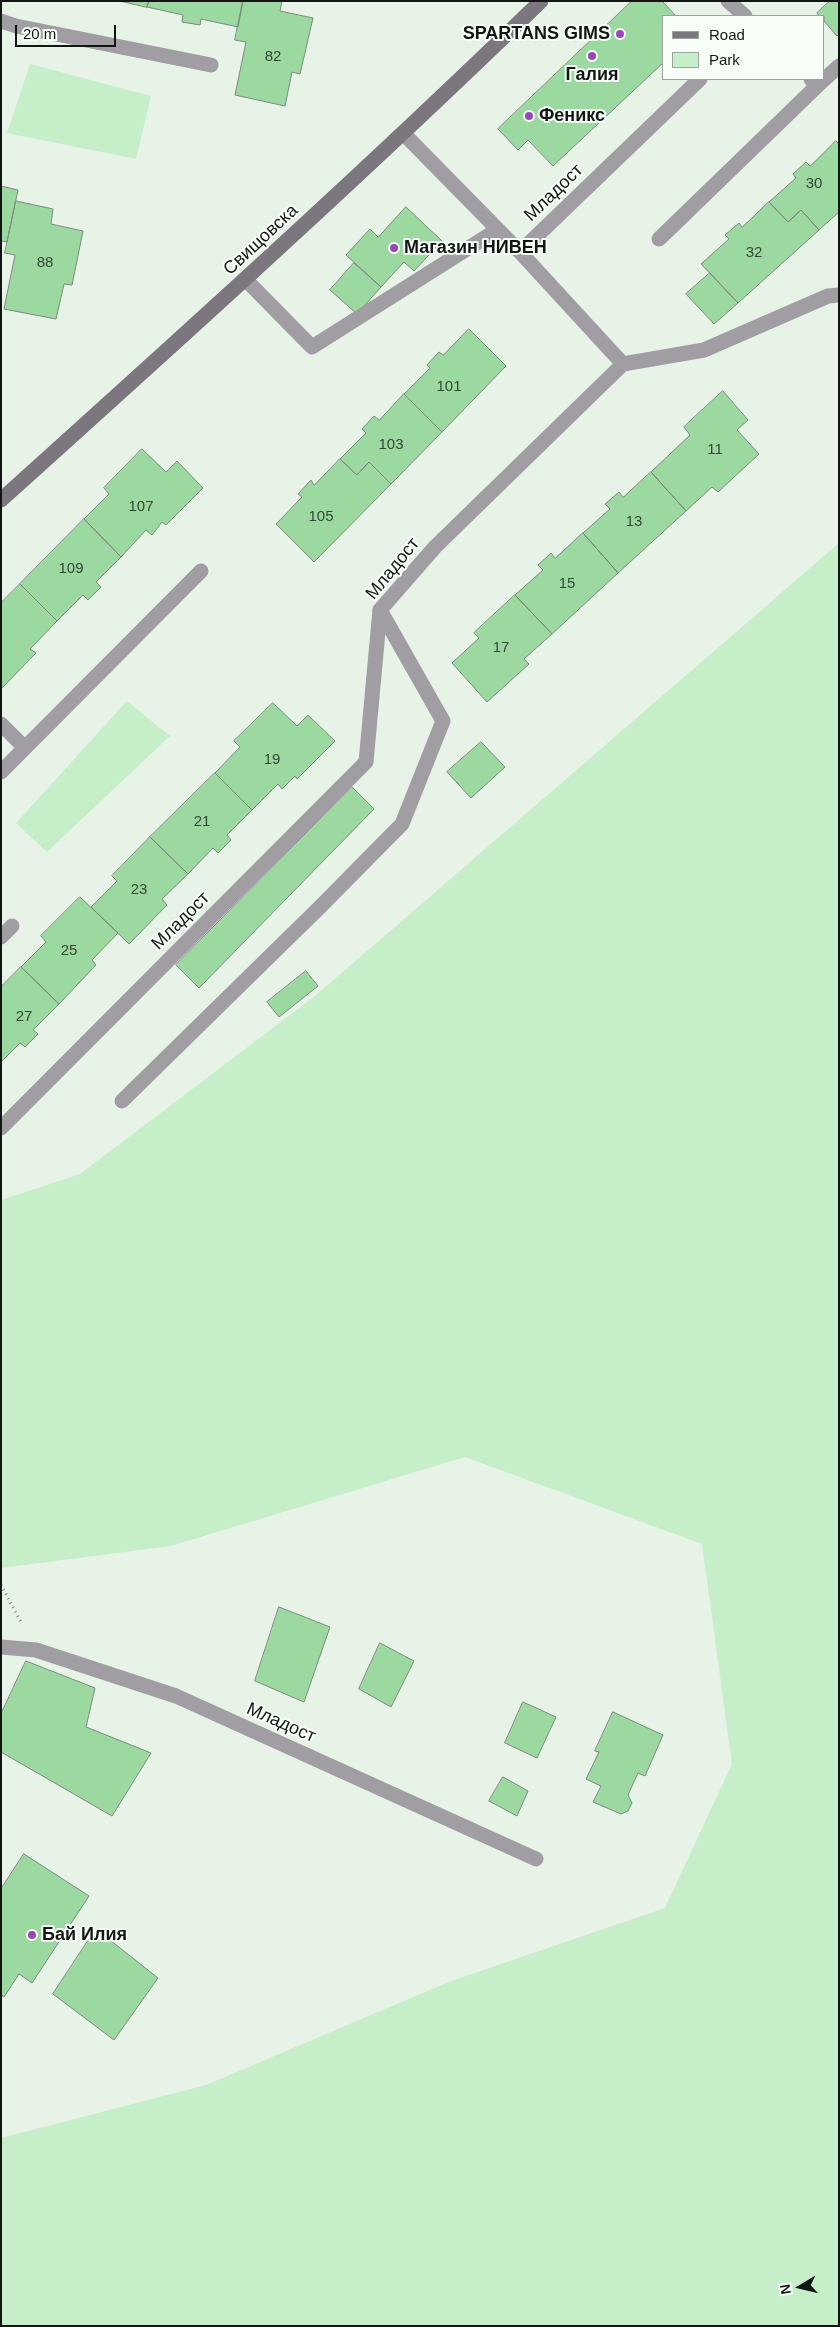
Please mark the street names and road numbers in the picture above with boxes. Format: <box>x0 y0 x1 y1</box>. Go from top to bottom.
street label: Младост <box>520 160 588 226</box>
street label: Свищовска <box>219 200 303 280</box>
street label: Младост <box>362 534 424 604</box>
street label: Младост <box>147 887 215 955</box>
street label: Младост <box>243 1698 319 1748</box>

